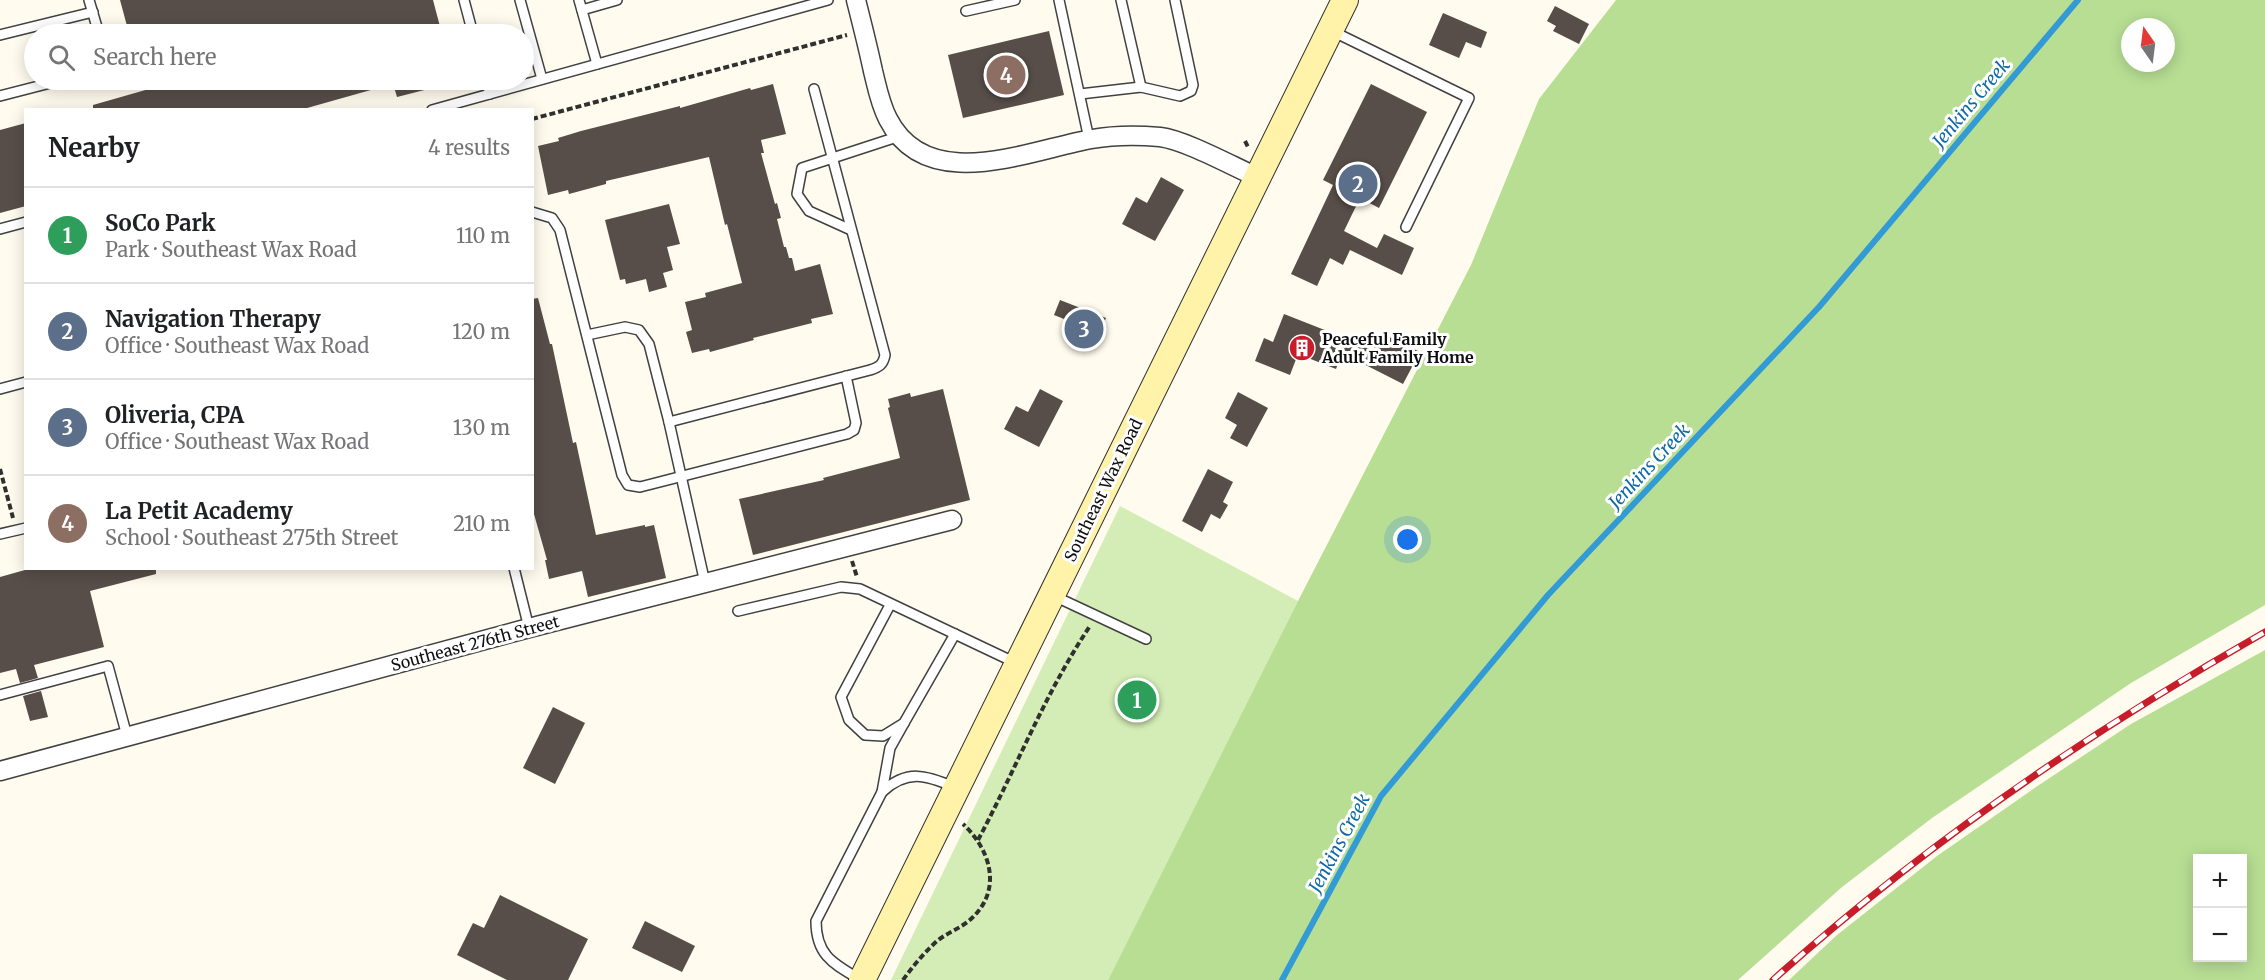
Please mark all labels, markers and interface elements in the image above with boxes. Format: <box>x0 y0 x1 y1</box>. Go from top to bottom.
north arrow <box>2121 18 2175 72</box>
search box <box>24 24 534 90</box>
icon: search <box>45 41 78 74</box>
text: Search here <box>93 43 216 71</box>
pin: 4 <box>986 52 1026 98</box>
water label: Jenkins Creek <box>1926 54 2015 153</box>
text: Nearby <box>48 131 140 164</box>
text: 4 results <box>428 135 510 160</box>
pin: 2 <box>1338 162 1378 207</box>
text: SoCo Park <box>105 209 216 237</box>
text: 1 <box>63 223 72 248</box>
text: 110 m <box>456 223 510 248</box>
text: Park · Southeast Wax Road <box>105 237 357 262</box>
text: Navigation Therapy <box>105 305 321 333</box>
pin: 3 <box>1064 306 1104 352</box>
text: 2 <box>62 319 73 344</box>
text: 120 m <box>452 319 510 344</box>
place label: Peaceful Family Adult Family Home <box>1321 329 1474 367</box>
text: Office · Southeast Wax Road <box>105 333 369 358</box>
building icon: Peaceful Family Adult Family Home <box>1287 333 1317 363</box>
text: Oliveria, CPA <box>105 401 244 429</box>
text: 3 <box>62 415 73 440</box>
text: 130 m <box>453 415 510 440</box>
street label: Southeast Wax Road <box>1060 415 1146 565</box>
water label: Jenkins Creek <box>1602 418 1694 515</box>
text: Office · Southeast Wax Road <box>105 429 369 454</box>
text: La Petit Academy <box>105 497 293 525</box>
text: 4 <box>61 511 74 536</box>
text: 210 m <box>453 511 510 536</box>
text: School · Southeast 275th Street <box>105 525 398 550</box>
your location <box>1393 525 1422 554</box>
street label: Southeast 276th Street <box>389 611 562 675</box>
pin: 1 <box>1118 678 1156 722</box>
water label: Jenkins Creek <box>1302 790 1375 898</box>
map controls <box>2193 854 2247 962</box>
button: + <box>2193 854 2247 908</box>
button: − <box>2193 908 2247 962</box>

